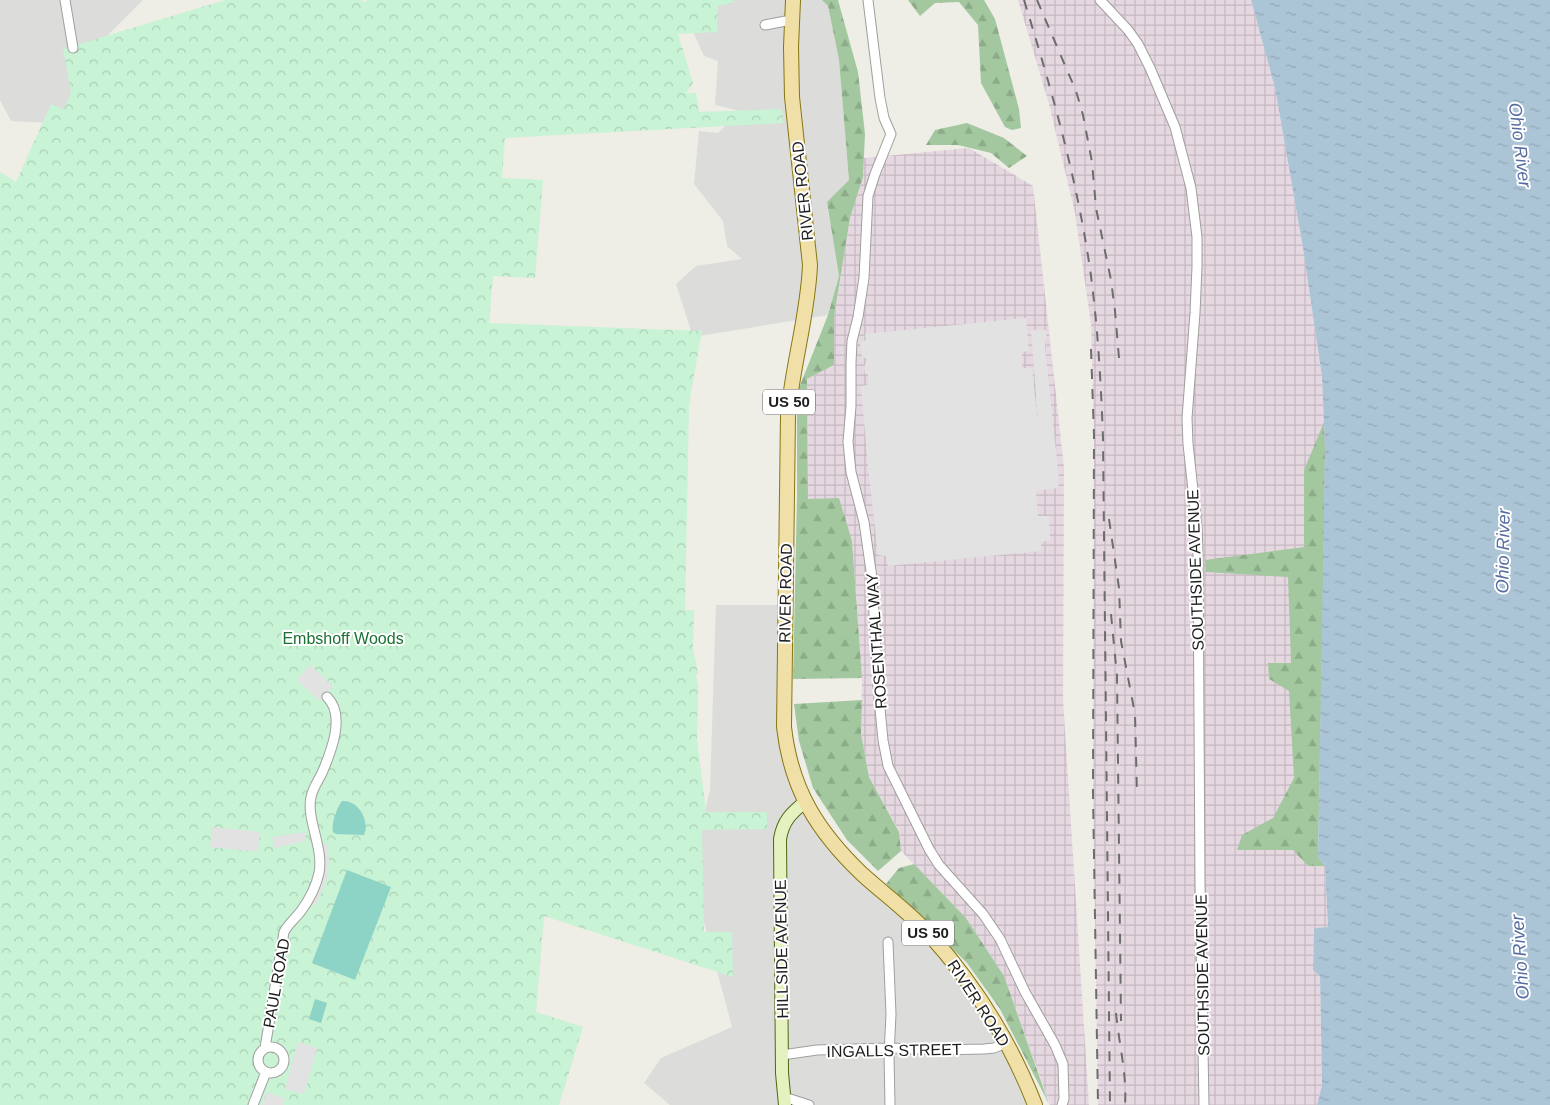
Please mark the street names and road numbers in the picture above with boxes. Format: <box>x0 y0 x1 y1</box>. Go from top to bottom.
street label: RIVER ROAD <box>789 141 816 241</box>
road number: US 50 <box>763 390 815 414</box>
street label: SOUTHSIDE AVENUE <box>1184 489 1207 651</box>
street label: RIVER ROAD <box>776 543 795 643</box>
street label: ROSENTHAL WAY <box>863 572 890 710</box>
street label: HILLSIDE AVENUE <box>772 879 791 1019</box>
street label: SOUTHSIDE AVENUE <box>1193 894 1212 1056</box>
road number: US 50 <box>902 920 954 946</box>
street label: PAUL ROAD <box>260 937 293 1029</box>
street label: RIVER ROAD <box>944 957 1013 1050</box>
street label: INGALLS STREET <box>826 1041 962 1060</box>

